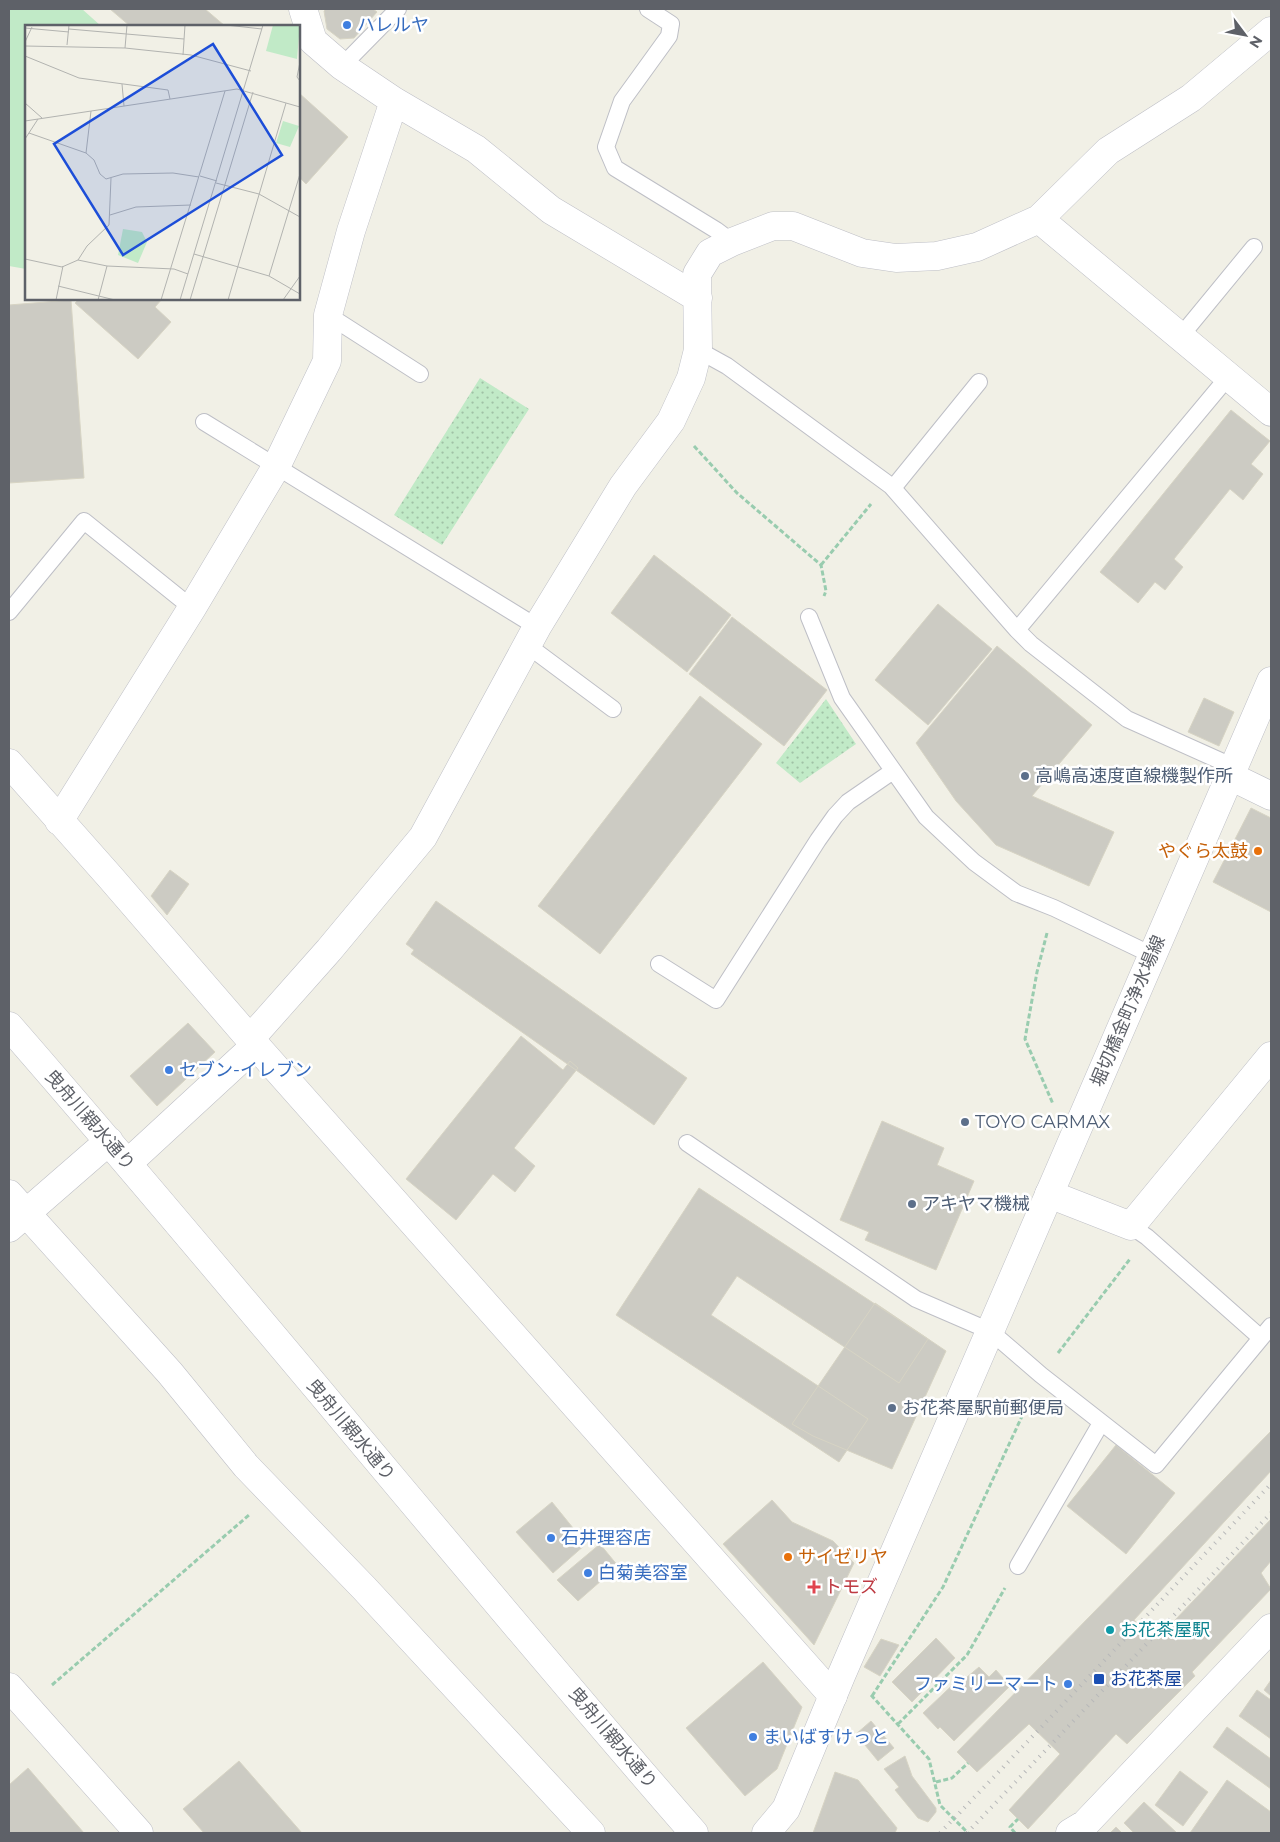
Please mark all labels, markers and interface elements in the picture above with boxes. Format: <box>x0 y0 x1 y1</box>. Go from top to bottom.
north arrow <box>1220 10 1270 60</box>
place label: ハレルヤ <box>357 14 429 36</box>
marker: ハレルヤ <box>341 19 353 31</box>
inset map <box>25 25 300 300</box>
text: N <box>1245 32 1267 51</box>
place label: 高嶋高速度直線機製作所 <box>1035 765 1233 787</box>
marker: 高嶋高速度直線機製作所 <box>1019 770 1031 782</box>
place label: やぐら太鼓 <box>1158 840 1248 862</box>
marker: やぐら太鼓 <box>1252 845 1264 857</box>
street label: 堀切橋金町浄水場線 <box>1086 932 1170 1090</box>
place label: セブン-イレブン <box>179 1059 312 1081</box>
marker: セブン-イレブン <box>163 1064 175 1076</box>
street label: 曳舟川親水通り <box>40 1065 140 1175</box>
place label: TOYO CARMAX <box>975 1111 1110 1133</box>
marker: TOYO CARMAX <box>959 1116 971 1128</box>
place label: アキヤマ機械 <box>922 1193 1030 1215</box>
marker: アキヤマ機械 <box>906 1198 918 1210</box>
street label: 曳舟川親水通り <box>302 1375 400 1485</box>
place label: お花茶屋駅前郵便局 <box>902 1397 1064 1419</box>
marker: お花茶屋駅前郵便局 <box>886 1402 898 1414</box>
place label: 石井理容店 <box>561 1527 651 1549</box>
marker: 石井理容店 <box>545 1532 557 1544</box>
place label: サイゼリヤ <box>798 1546 888 1568</box>
marker: サイゼリヤ <box>782 1551 794 1563</box>
place label: 白菊美容室 <box>598 1562 688 1584</box>
marker: 白菊美容室 <box>582 1567 594 1579</box>
place label: トモズ <box>824 1576 878 1598</box>
marker: トモズ <box>808 1581 820 1593</box>
place label: お花茶屋駅 <box>1120 1619 1210 1641</box>
marker: お花茶屋駅 <box>1104 1624 1116 1636</box>
place label: お花茶屋 <box>1110 1668 1182 1690</box>
marker: お花茶屋 <box>1092 1672 1106 1686</box>
place label: ファミリーマート <box>914 1673 1058 1695</box>
marker: ファミリーマート <box>1062 1678 1074 1690</box>
street label: 曳舟川親水通り <box>564 1683 662 1793</box>
place label: まいばすけっと <box>763 1726 889 1748</box>
marker: まいばすけっと <box>747 1731 759 1743</box>

